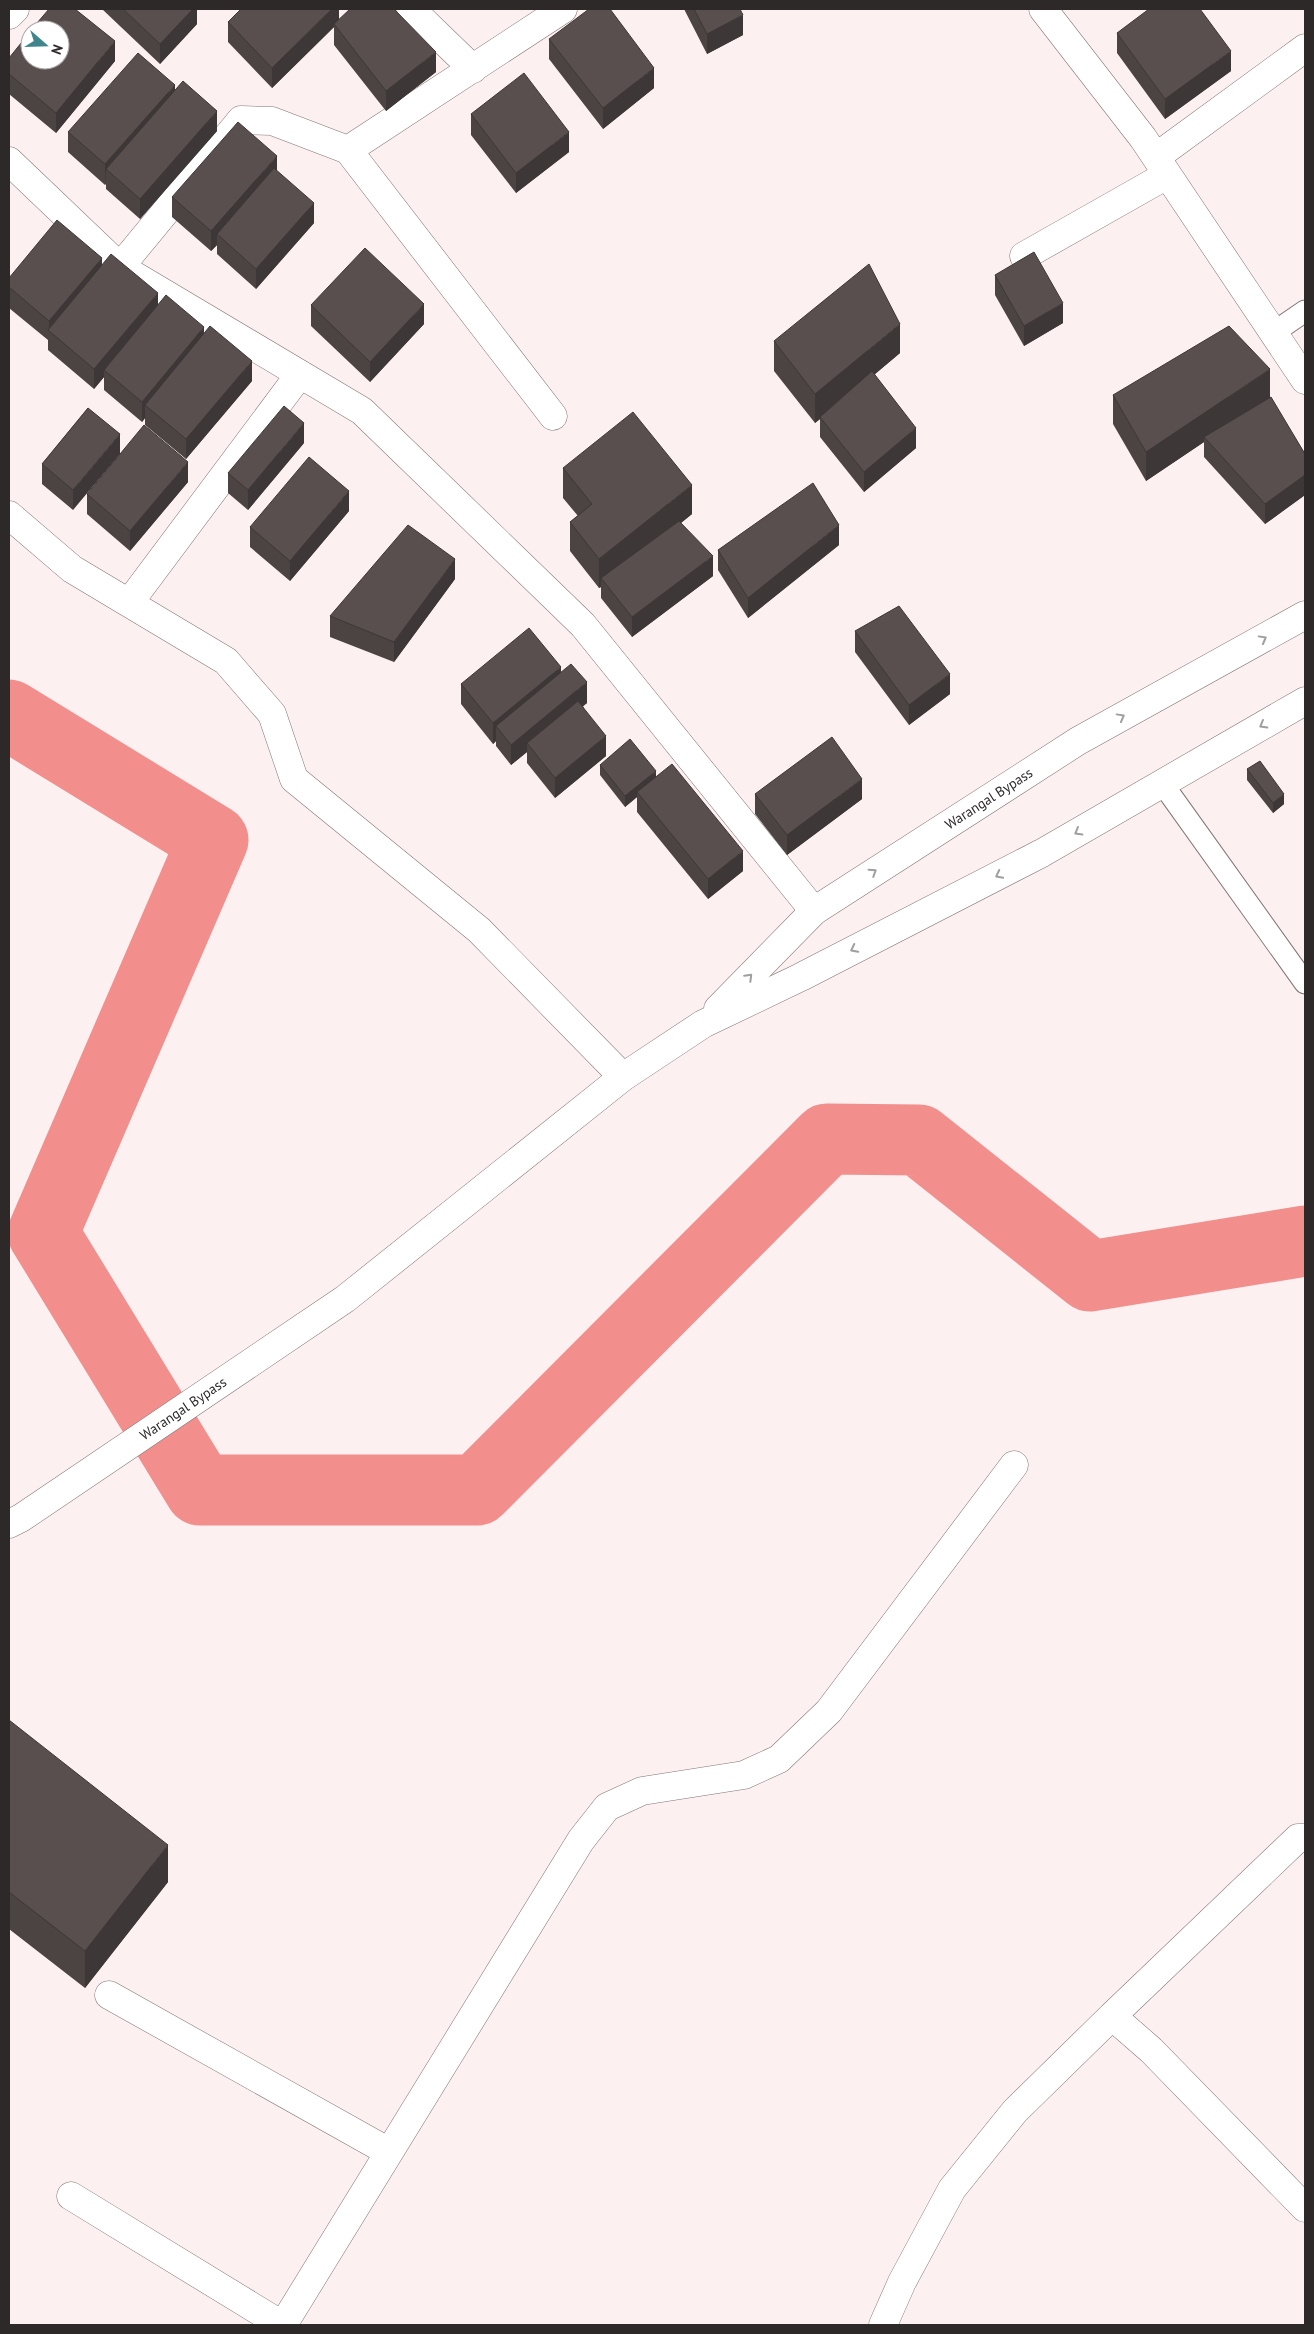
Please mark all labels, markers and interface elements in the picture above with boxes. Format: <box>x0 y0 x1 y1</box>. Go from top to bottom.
north arrow <box>20 20 70 70</box>
text: N <box>47 42 67 57</box>
one-way arrow <box>1258 635 1267 645</box>
one-way arrow <box>1116 714 1125 724</box>
one-way arrow <box>1259 719 1268 729</box>
street label: Warangal Bypass <box>941 764 1036 833</box>
one-way arrow <box>1074 825 1083 835</box>
one-way arrow <box>868 869 877 879</box>
one-way arrow <box>995 869 1004 879</box>
one-way arrow <box>850 943 859 953</box>
one-way arrow <box>744 973 753 982</box>
street label: Warangal Bypass <box>136 1373 230 1444</box>

